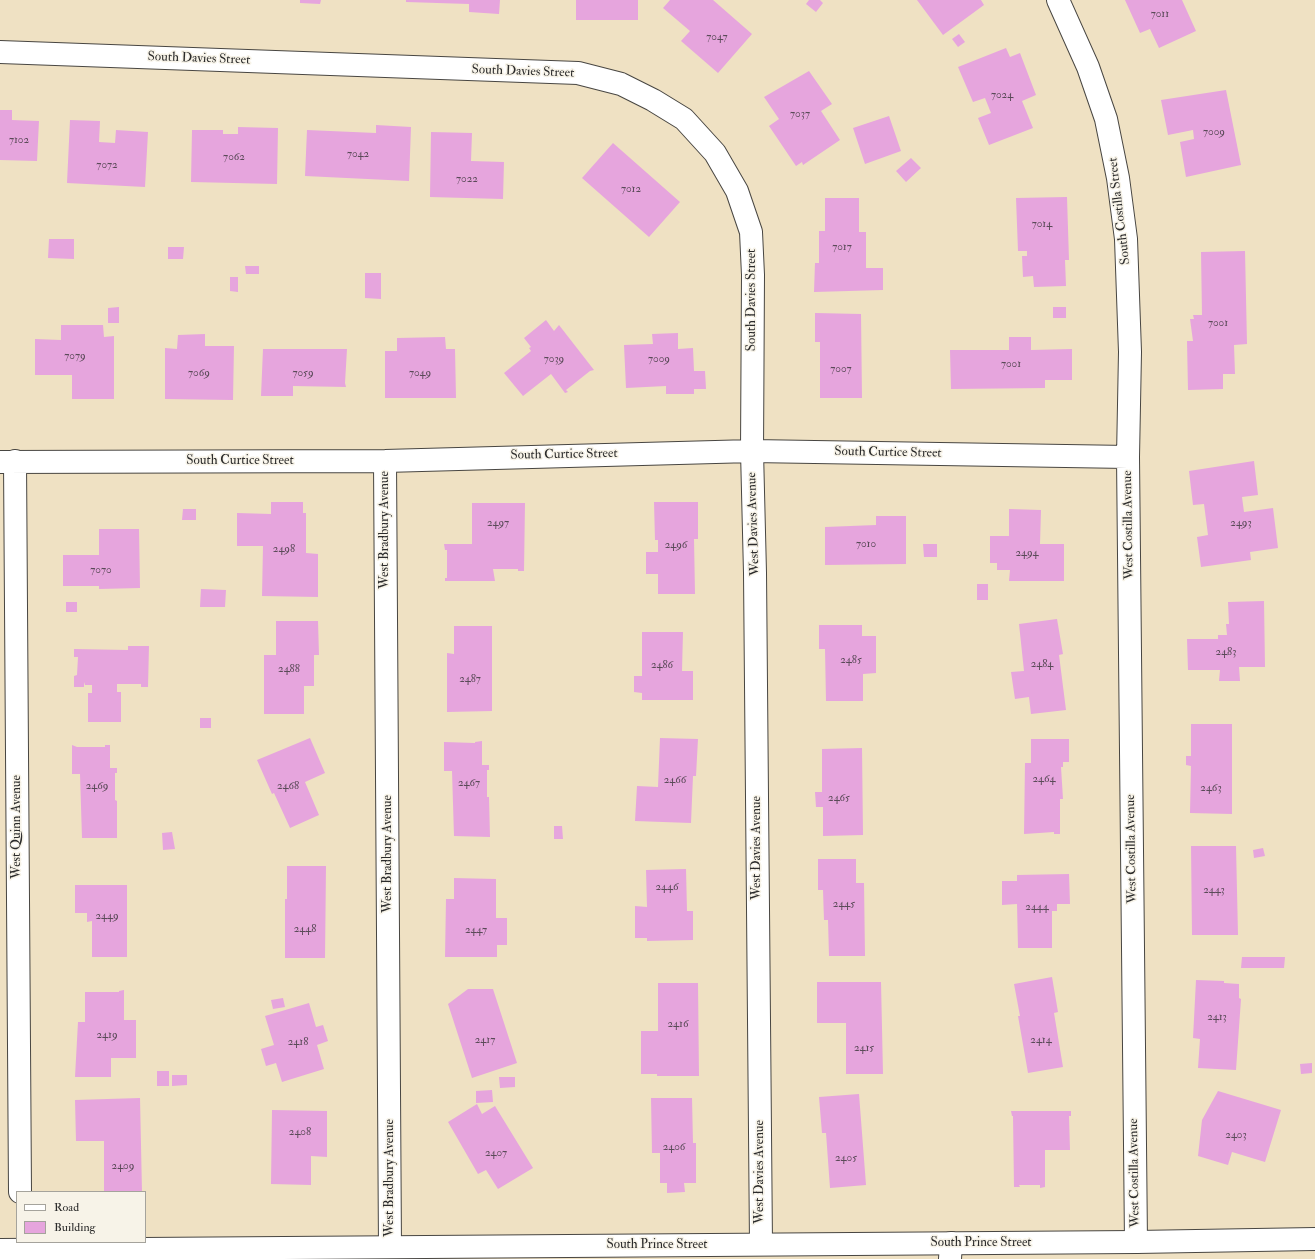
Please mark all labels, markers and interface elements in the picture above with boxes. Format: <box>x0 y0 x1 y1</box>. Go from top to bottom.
house number: 7011 <box>1151 8 1169 22</box>
house number: 7047 <box>706 31 728 45</box>
street label: South Davies Street <box>147 49 251 69</box>
street label: South Davies Street <box>471 62 575 82</box>
house number: 7024 <box>991 89 1013 103</box>
house number: 7037 <box>790 108 810 122</box>
house number: 7009 <box>1203 126 1225 140</box>
house number: 7102 <box>9 134 29 148</box>
house number: 7042 <box>347 148 369 162</box>
house number: 7062 <box>223 151 245 165</box>
street label: South Costilla Street <box>1106 156 1134 266</box>
house number: 7072 <box>96 159 118 173</box>
house number: 7022 <box>456 173 478 187</box>
house number: 7012 <box>621 183 641 197</box>
house number: 7014 <box>1032 218 1052 232</box>
house number: 7017 <box>832 241 852 255</box>
street label: South Davies Street <box>744 249 760 351</box>
house number: 7001 <box>1208 317 1228 331</box>
house number: 7079 <box>64 350 86 364</box>
house number: 7039 <box>544 353 564 367</box>
house number: 7009 <box>648 353 670 367</box>
house number: 7001 <box>1001 358 1021 372</box>
house number: 7007 <box>830 363 852 377</box>
house number: 7069 <box>188 367 210 381</box>
house number: 7059 <box>292 367 314 381</box>
house number: 7049 <box>409 367 431 381</box>
street label: South Curtice Street <box>834 444 942 462</box>
street label: South Curtice Street <box>510 446 618 464</box>
street label: South Curtice Street <box>186 453 294 469</box>
street label: West Costilla Avenue <box>1120 470 1138 580</box>
street label: West Bradbury Avenue <box>377 471 393 589</box>
street label: West Davies Avenue <box>744 472 764 576</box>
house number: 2497 <box>487 517 509 531</box>
house number: 2493 <box>1230 517 1252 531</box>
house number: 7010 <box>856 538 876 552</box>
house number: 2496 <box>665 539 687 553</box>
house number: 2498 <box>273 543 295 557</box>
house number: 2494 <box>1015 547 1039 561</box>
house number: 7070 <box>90 564 112 578</box>
house number: 2483 <box>1216 646 1236 660</box>
house number: 2485 <box>840 654 862 668</box>
house number: 2484 <box>1031 658 1053 672</box>
house number: 2486 <box>651 659 673 673</box>
house number: 2488 <box>278 663 300 677</box>
house number: 2487 <box>459 673 481 687</box>
house number: 2464 <box>1033 773 1055 787</box>
house number: 2466 <box>664 774 686 788</box>
street label: West Quinn Avenue <box>9 775 25 879</box>
house number: 2467 <box>458 777 480 791</box>
house number: 2469 <box>86 780 108 794</box>
house number: 2468 <box>277 780 299 794</box>
house number: 2463 <box>1200 782 1222 796</box>
house number: 2465 <box>828 792 850 806</box>
street label: West Costilla Avenue <box>1123 794 1141 904</box>
street label: West Bradbury Avenue <box>380 795 396 913</box>
street label: West Davies Avenue <box>749 796 765 900</box>
house number: 2446 <box>656 881 678 895</box>
house number: 2443 <box>1203 884 1225 898</box>
house number: 2445 <box>833 898 855 912</box>
house number: 2444 <box>1025 901 1049 915</box>
house number: 2449 <box>95 910 119 924</box>
house number: 2448 <box>294 923 316 937</box>
house number: 2447 <box>465 924 487 938</box>
house number: 2413 <box>1207 1011 1227 1025</box>
house number: 2416 <box>668 1018 688 1032</box>
house number: 2419 <box>96 1029 118 1043</box>
house number: 2417 <box>475 1034 495 1048</box>
house number: 2414 <box>1030 1034 1052 1048</box>
house number: 2418 <box>288 1036 308 1050</box>
house number: 2415 <box>854 1042 874 1056</box>
street label: West Costilla Avenue <box>1126 1118 1144 1228</box>
street label: West Bradbury Avenue <box>382 1119 398 1237</box>
street label: West Davies Avenue <box>752 1120 768 1224</box>
house number: 2408 <box>289 1126 311 1140</box>
house number: 2403 <box>1225 1129 1247 1143</box>
house number: 2406 <box>663 1141 685 1155</box>
house number: 2407 <box>485 1147 507 1161</box>
house number: 2405 <box>835 1152 857 1166</box>
house number: 2409 <box>112 1160 134 1174</box>
legend <box>16 1191 146 1243</box>
text: Road <box>54 1200 79 1215</box>
text: Building <box>54 1220 95 1235</box>
street label: South Prince Street <box>930 1235 1032 1251</box>
street label: South Prince Street <box>606 1237 708 1253</box>

